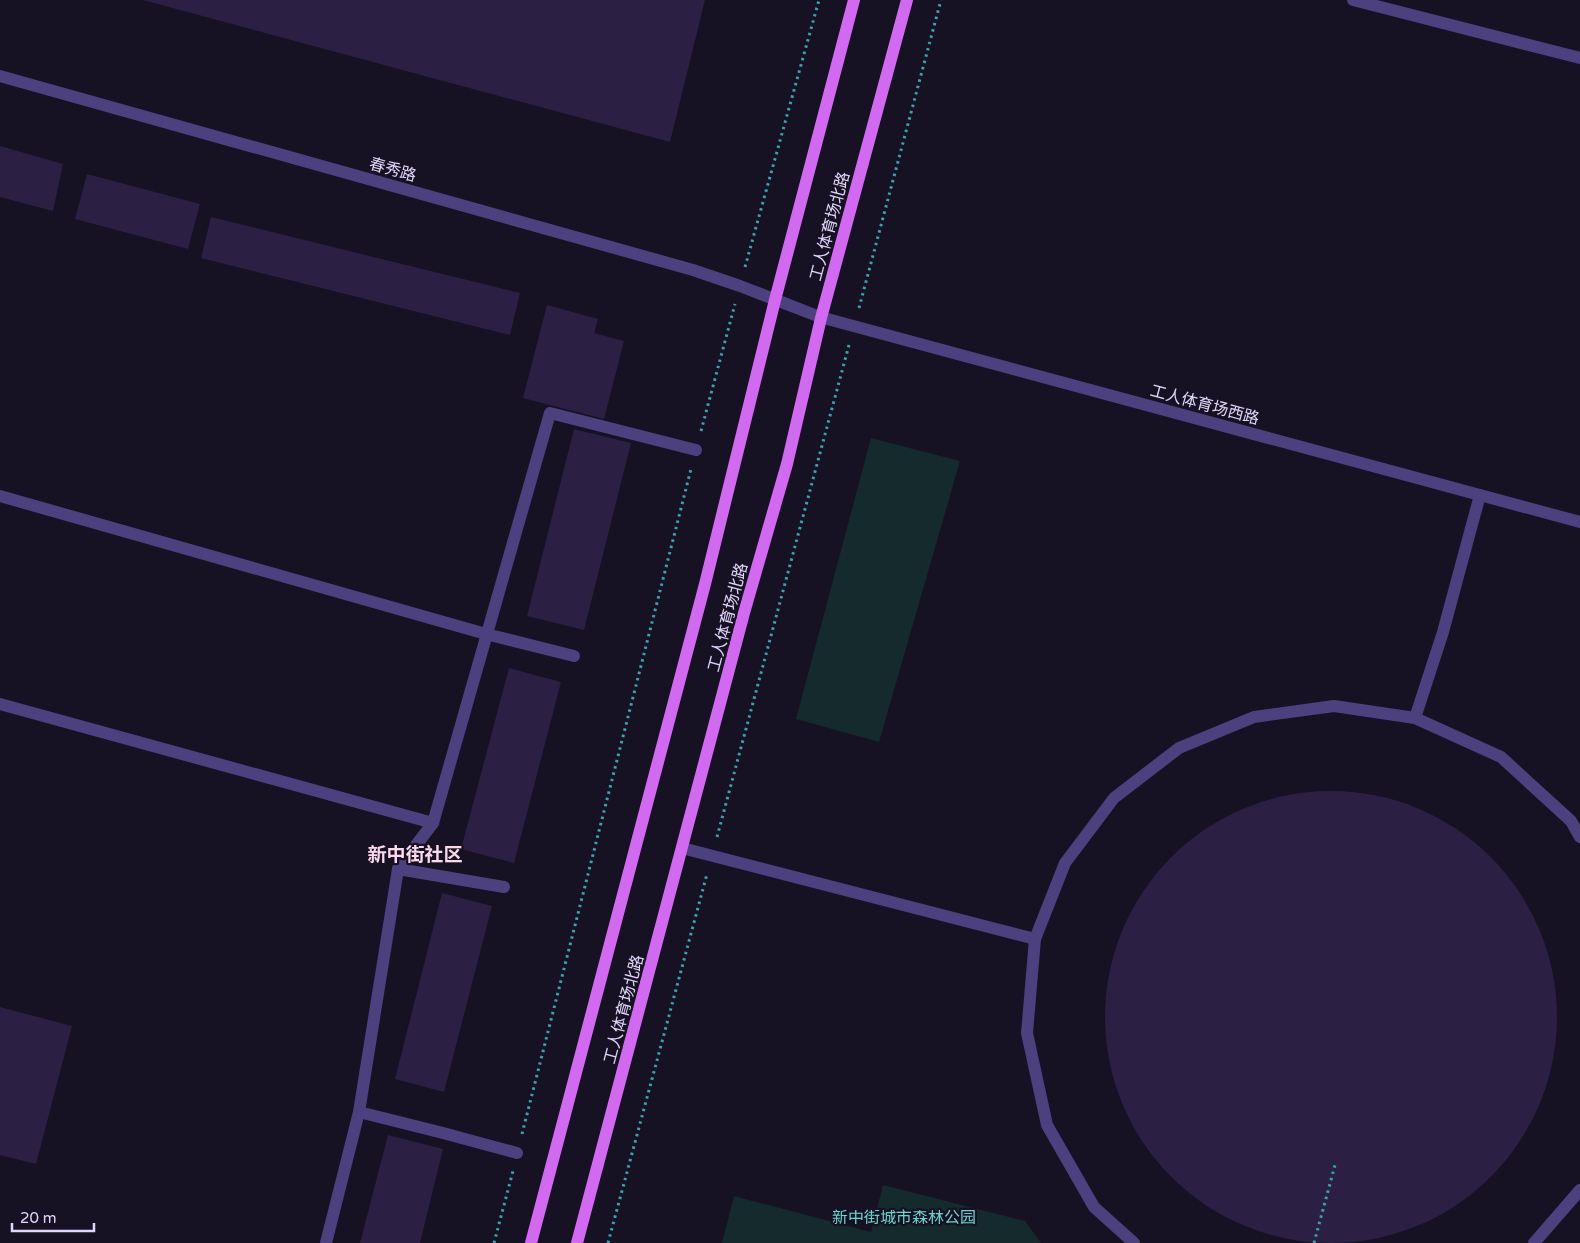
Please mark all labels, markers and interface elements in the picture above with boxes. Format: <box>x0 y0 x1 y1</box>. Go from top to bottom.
street label: 春秀路 <box>367 154 419 186</box>
street label: 工人体育场北路 <box>806 170 854 283</box>
street label: 工人体育场西路 <box>1148 381 1261 429</box>
street label: 工人体育场北路 <box>704 561 752 674</box>
district label: 新中街社区 <box>367 844 463 866</box>
street label: 工人体育场北路 <box>600 953 648 1066</box>
scale bar <box>12 1200 95 1232</box>
park label: 新中街城市森林公园 <box>832 1208 976 1228</box>
text: 20 m <box>20 1209 57 1227</box>

